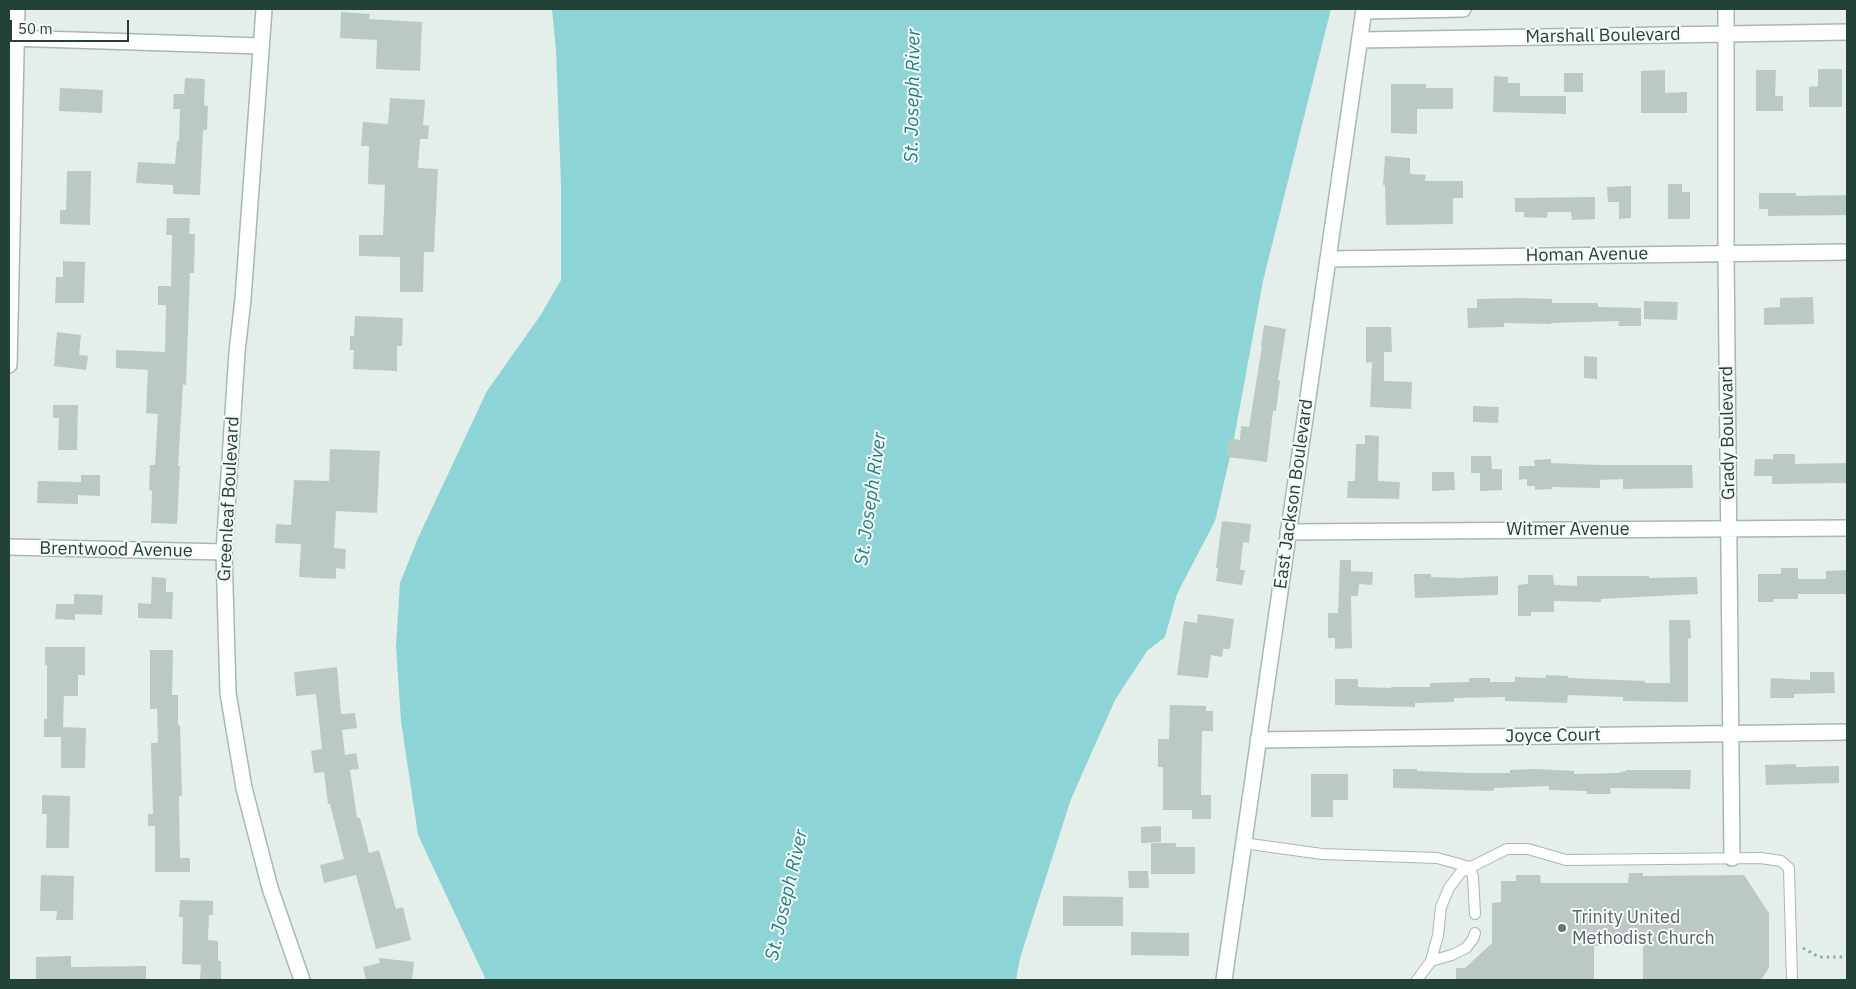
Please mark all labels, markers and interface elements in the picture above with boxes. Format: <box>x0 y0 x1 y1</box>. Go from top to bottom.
scale bar <box>12 10 131 42</box>
text: 50 m <box>18 19 53 38</box>
street label: Marshall Boulevard <box>1525 24 1681 48</box>
water label: St. Joseph River <box>900 29 926 163</box>
street label: Homan Avenue <box>1525 243 1649 267</box>
street label: Grady Boulevard <box>1716 366 1740 500</box>
street label: East Jackson Boulevard <box>1270 398 1318 590</box>
street label: Greenleaf Boulevard <box>214 416 244 582</box>
water label: St. Joseph River <box>850 431 892 567</box>
street label: Witmer Avenue <box>1506 519 1630 541</box>
street label: Brentwood Avenue <box>39 538 193 562</box>
street label: Joyce Court <box>1505 724 1601 748</box>
water label: St. Joseph River <box>761 827 813 963</box>
place label: Trinity United Methodist Church <box>1572 907 1715 950</box>
marker: Trinity United Methodist Church <box>1556 922 1568 934</box>

